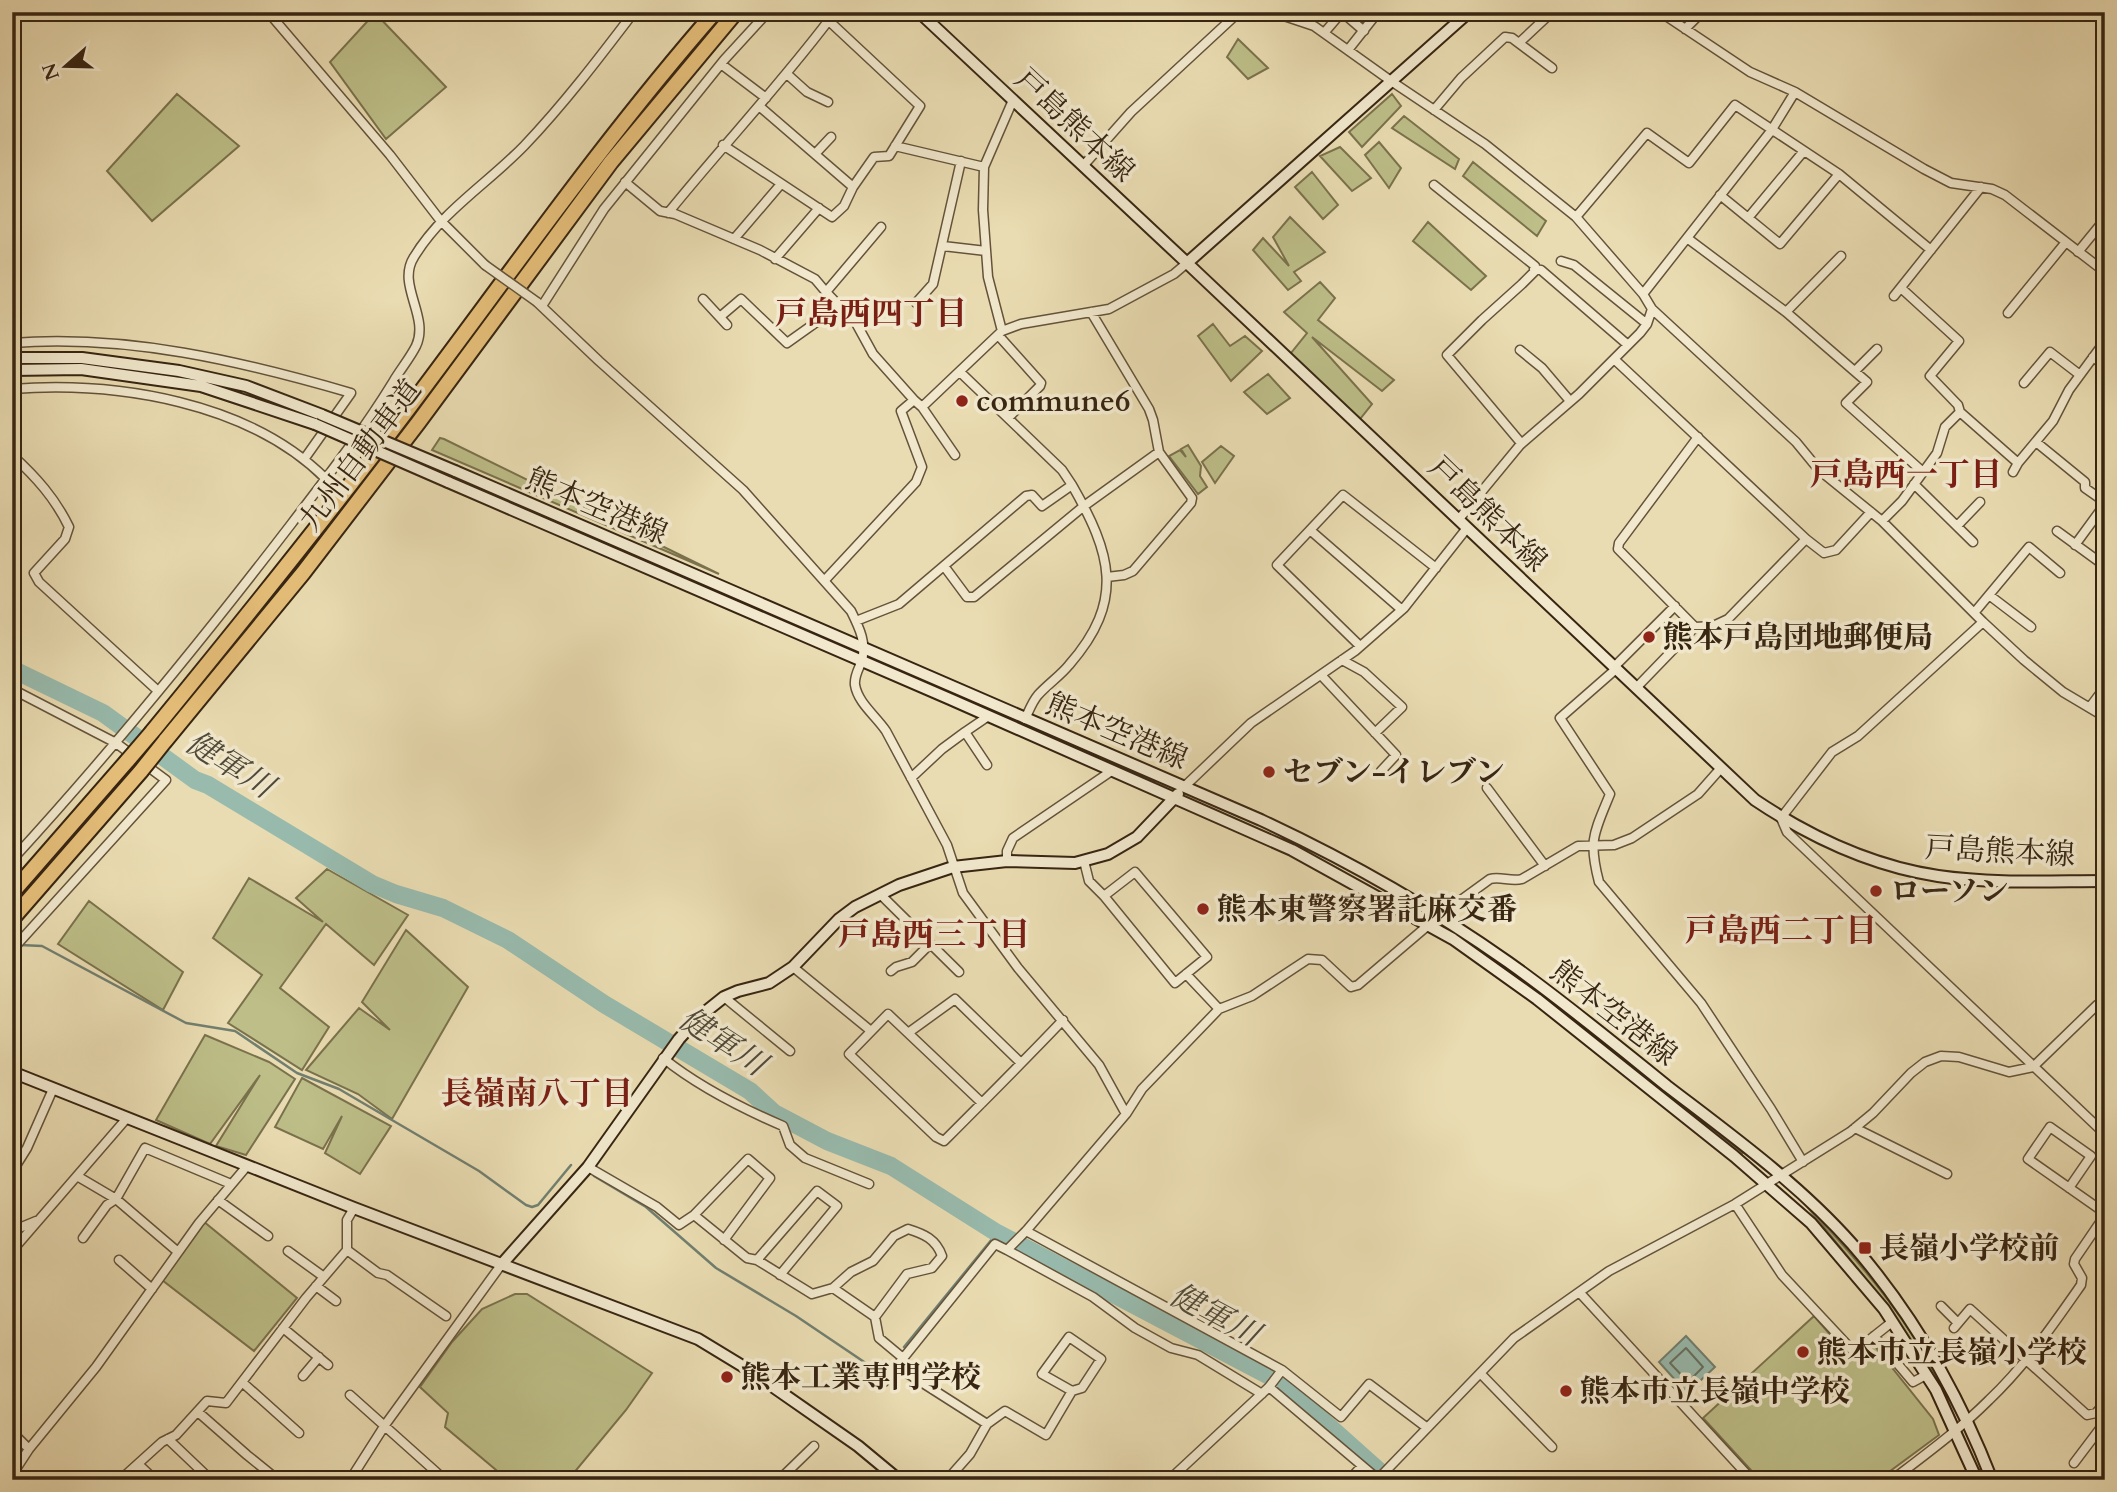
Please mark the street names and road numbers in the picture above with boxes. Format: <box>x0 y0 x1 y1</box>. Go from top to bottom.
street label: 戸島熊本線 <box>1006 59 1143 192</box>
street label: 九州自動車道 <box>290 371 431 540</box>
street label: 戸島熊本線 <box>1419 448 1556 581</box>
street label: 熊本空港線 <box>520 458 674 555</box>
street label: 熊本空港線 <box>1040 683 1194 780</box>
street label: 戸島熊本線 <box>1924 827 2076 876</box>
street label: 熊本空港線 <box>1542 951 1685 1076</box>

